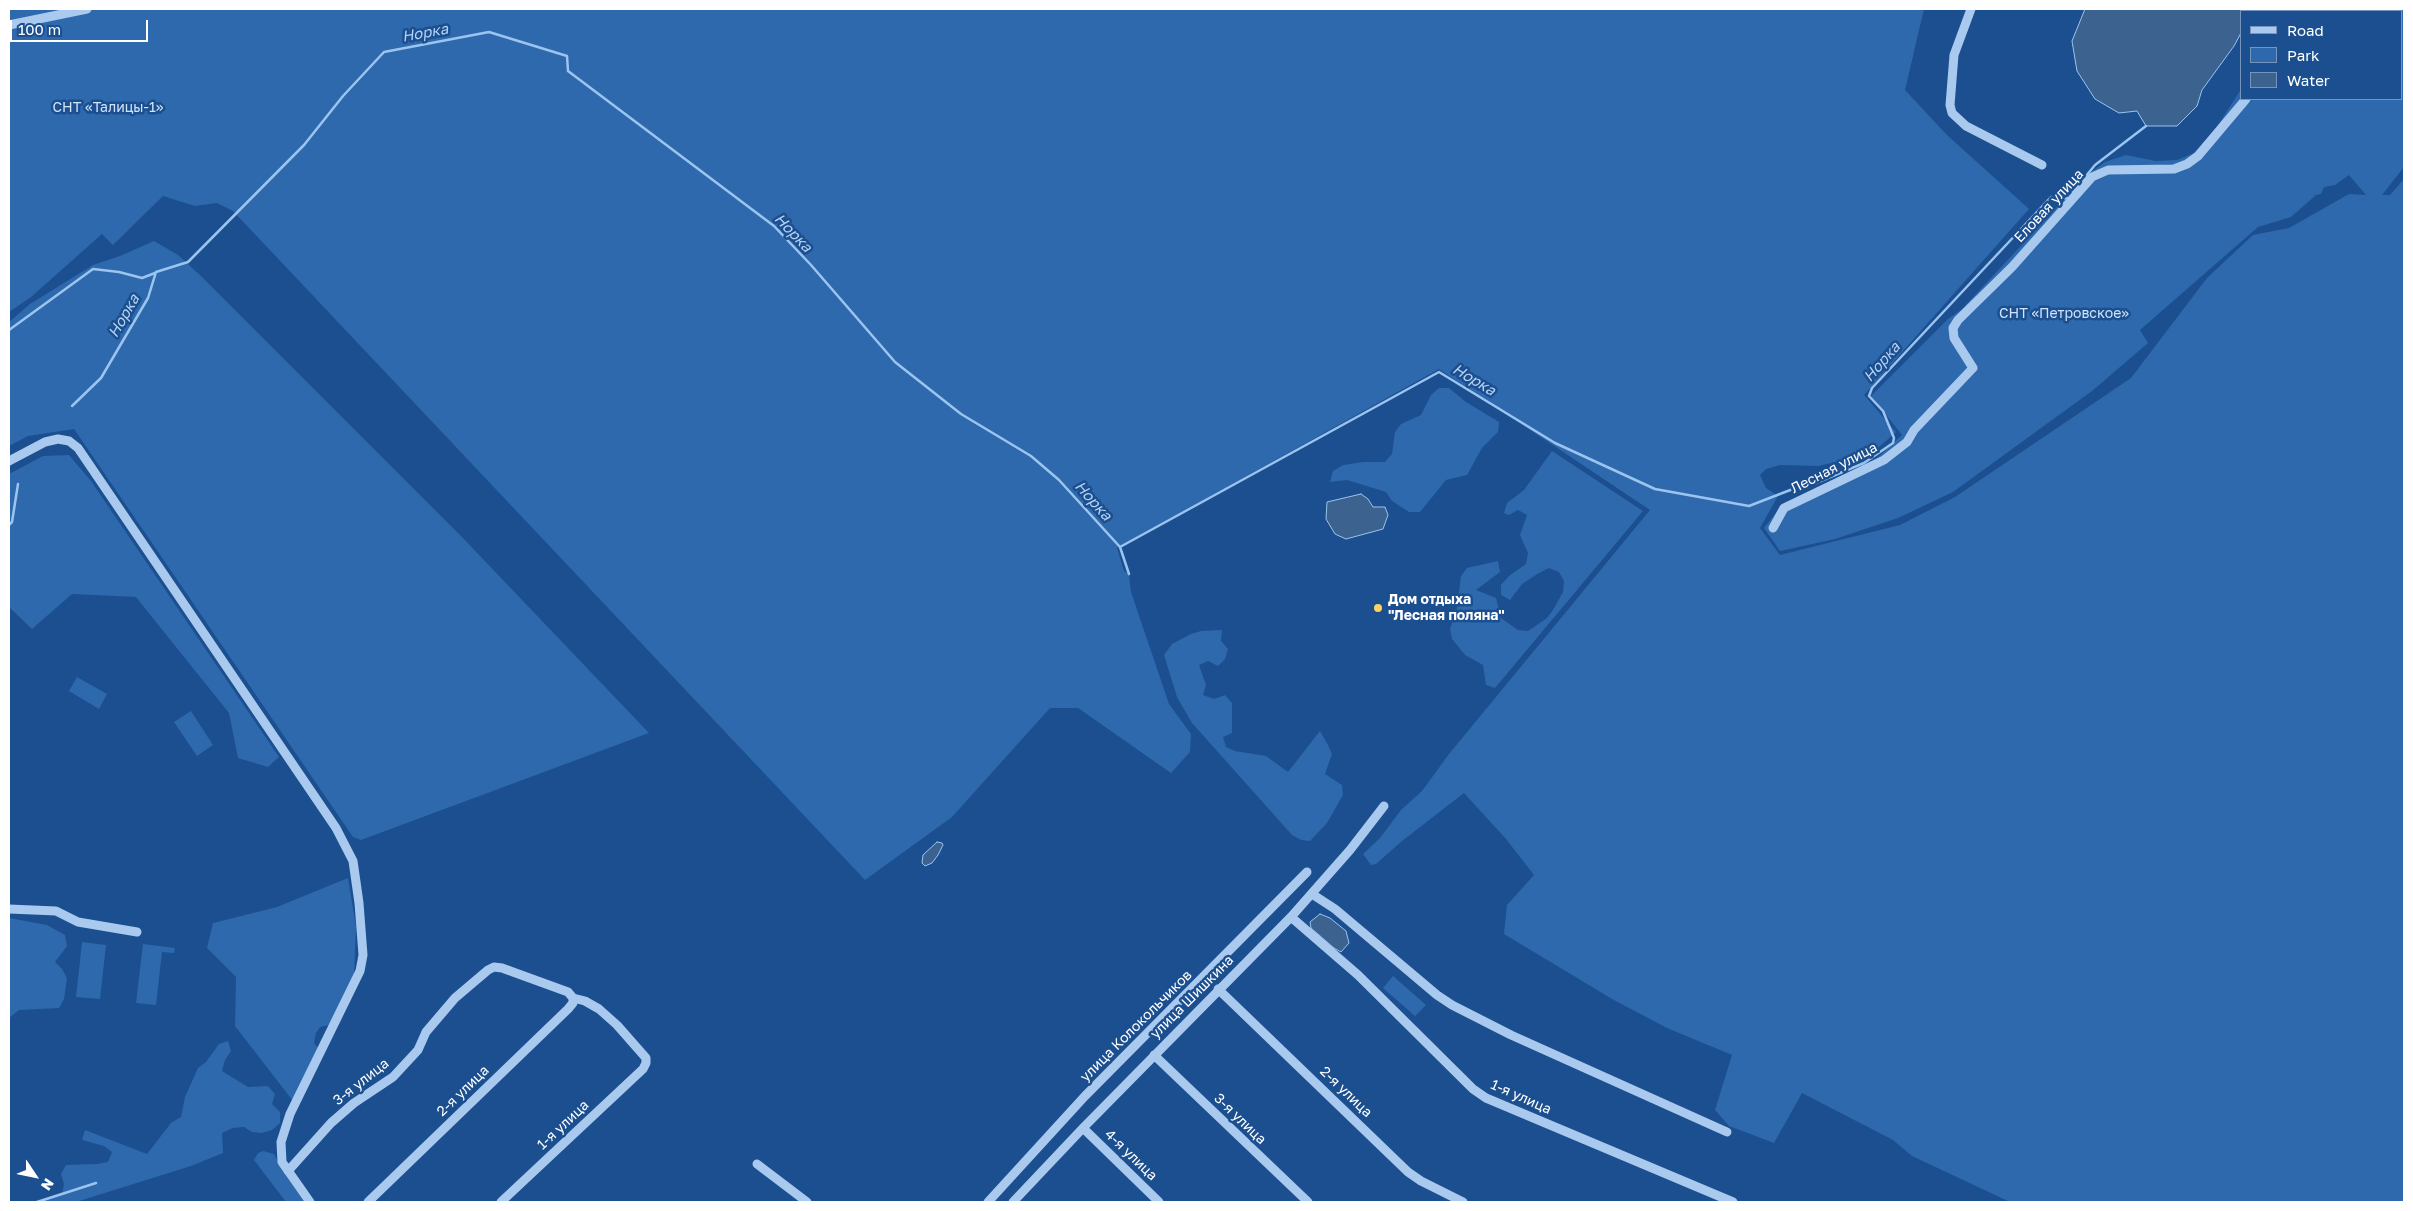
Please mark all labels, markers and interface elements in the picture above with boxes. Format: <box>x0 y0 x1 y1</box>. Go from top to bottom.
scale bar <box>12 10 150 42</box>
legend <box>2240 10 2403 100</box>
text: 100 m <box>18 20 61 38</box>
water label: Норка <box>401 20 449 46</box>
text: Road <box>2287 21 2324 39</box>
text: Park <box>2287 46 2319 64</box>
text: Water <box>2287 71 2330 89</box>
park label: СНТ «Талицы-1» <box>53 100 163 116</box>
street label: Еловая улица <box>2011 166 2087 246</box>
water label: Норка <box>770 210 816 256</box>
water label: Норка <box>105 291 143 341</box>
park label: СНТ «Петровское» <box>1999 306 2129 322</box>
water label: Норка <box>1860 339 1904 385</box>
water label: Норка <box>1449 360 1499 400</box>
street label: Лесная улица <box>1788 439 1880 497</box>
water label: Норка <box>1071 478 1115 524</box>
place label: Дом отдыха "Лесная поляна" <box>1388 592 1505 624</box>
marker: Дом отдыха "Лесная поляна" <box>1372 602 1384 614</box>
street label: улица Шишкина <box>1147 952 1237 1042</box>
street label: улица Колокольчиков <box>1077 967 1195 1085</box>
street label: 3-я улица <box>330 1055 392 1109</box>
street label: 2-я улица <box>433 1062 493 1120</box>
street label: 2-я улица <box>1316 1063 1376 1121</box>
street label: 1-я улица <box>1488 1076 1554 1118</box>
street label: 3-я улица <box>1210 1090 1270 1148</box>
street label: 1-я улица <box>534 1097 592 1153</box>
street label: 4-я улица <box>1101 1126 1161 1184</box>
north arrow <box>10 1151 60 1201</box>
text: N <box>38 1175 58 1194</box>

